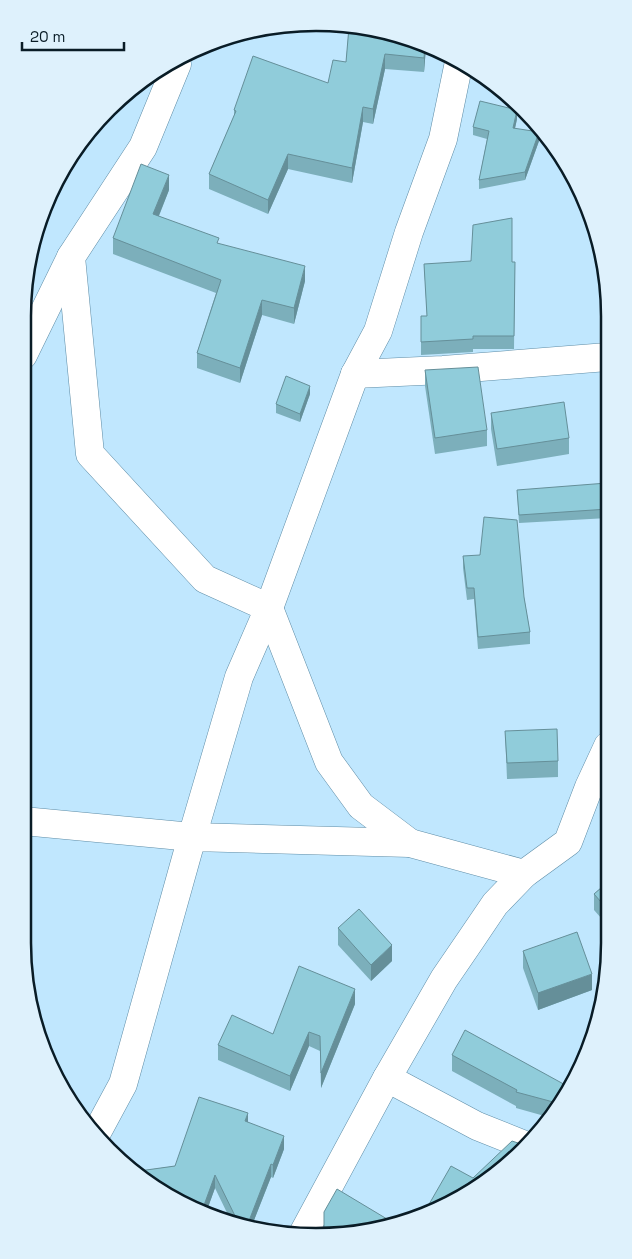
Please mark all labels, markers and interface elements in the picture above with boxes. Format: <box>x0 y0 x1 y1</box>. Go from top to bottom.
scale bar <box>22 20 125 52</box>
text: 20 m <box>30 27 65 46</box>

